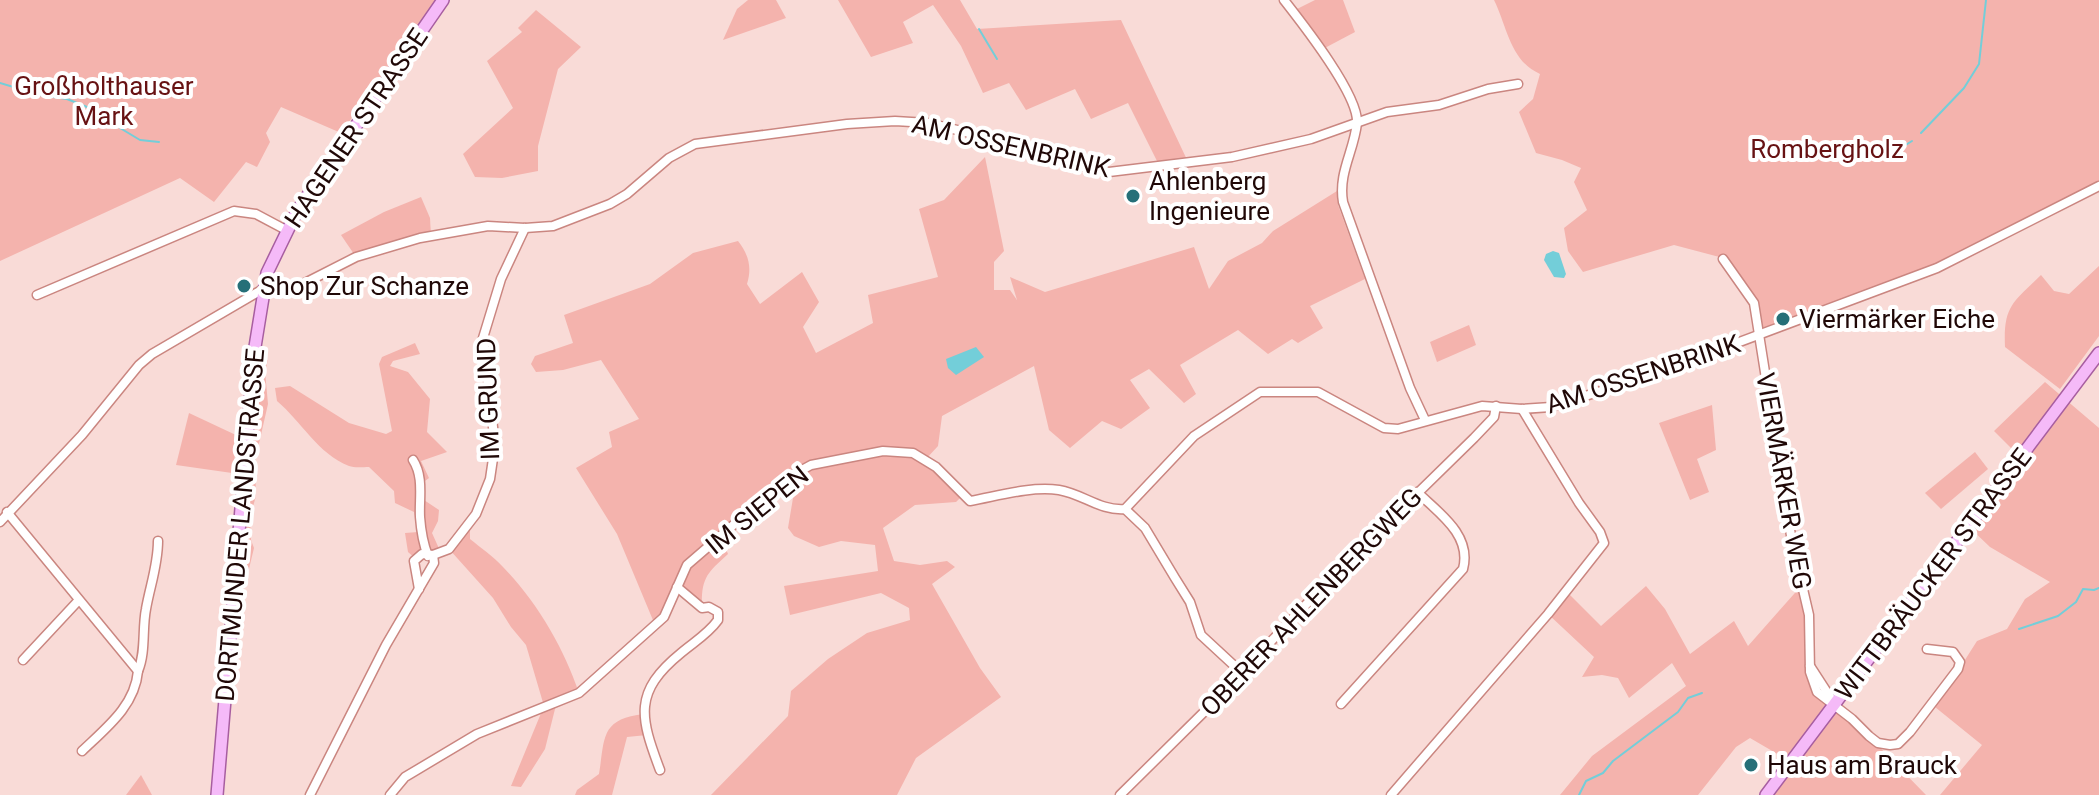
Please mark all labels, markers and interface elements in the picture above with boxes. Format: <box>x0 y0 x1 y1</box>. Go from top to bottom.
street label: HAGENER STRASSE <box>278 23 434 233</box>
park label: Großholthauser Mark <box>14 71 194 131</box>
street label: AM OSSENBRINK <box>909 109 1114 184</box>
park label: Rombergholz <box>1750 134 1904 164</box>
place label: Ahlenberg Ingenieure <box>1149 166 1270 226</box>
marker: Ahlenberg Ingenieure <box>1124 187 1142 205</box>
place label: Shop Zur Schanze <box>260 271 469 301</box>
marker: Shop Zur Schanze <box>235 277 253 295</box>
place label: Viermärker Eiche <box>1799 304 1995 334</box>
marker: Viermärker Eiche <box>1774 310 1792 328</box>
street label: AM OSSENBRINK <box>1542 328 1745 420</box>
street label: IM GRUND <box>471 337 505 461</box>
street label: DORTMUNDER LANDSTRASSE <box>210 347 270 703</box>
street label: VIERMÄRKER WEG <box>1750 370 1818 592</box>
street label: WITTBRÄUCKER STRASSE <box>1829 442 2037 706</box>
street label: IM SIEPEN <box>700 460 814 560</box>
street label: OBERER AHLENBERGWEG <box>1194 482 1428 722</box>
place label: Haus am Brauck <box>1767 750 1958 780</box>
marker: Haus am Brauck <box>1742 756 1760 774</box>

